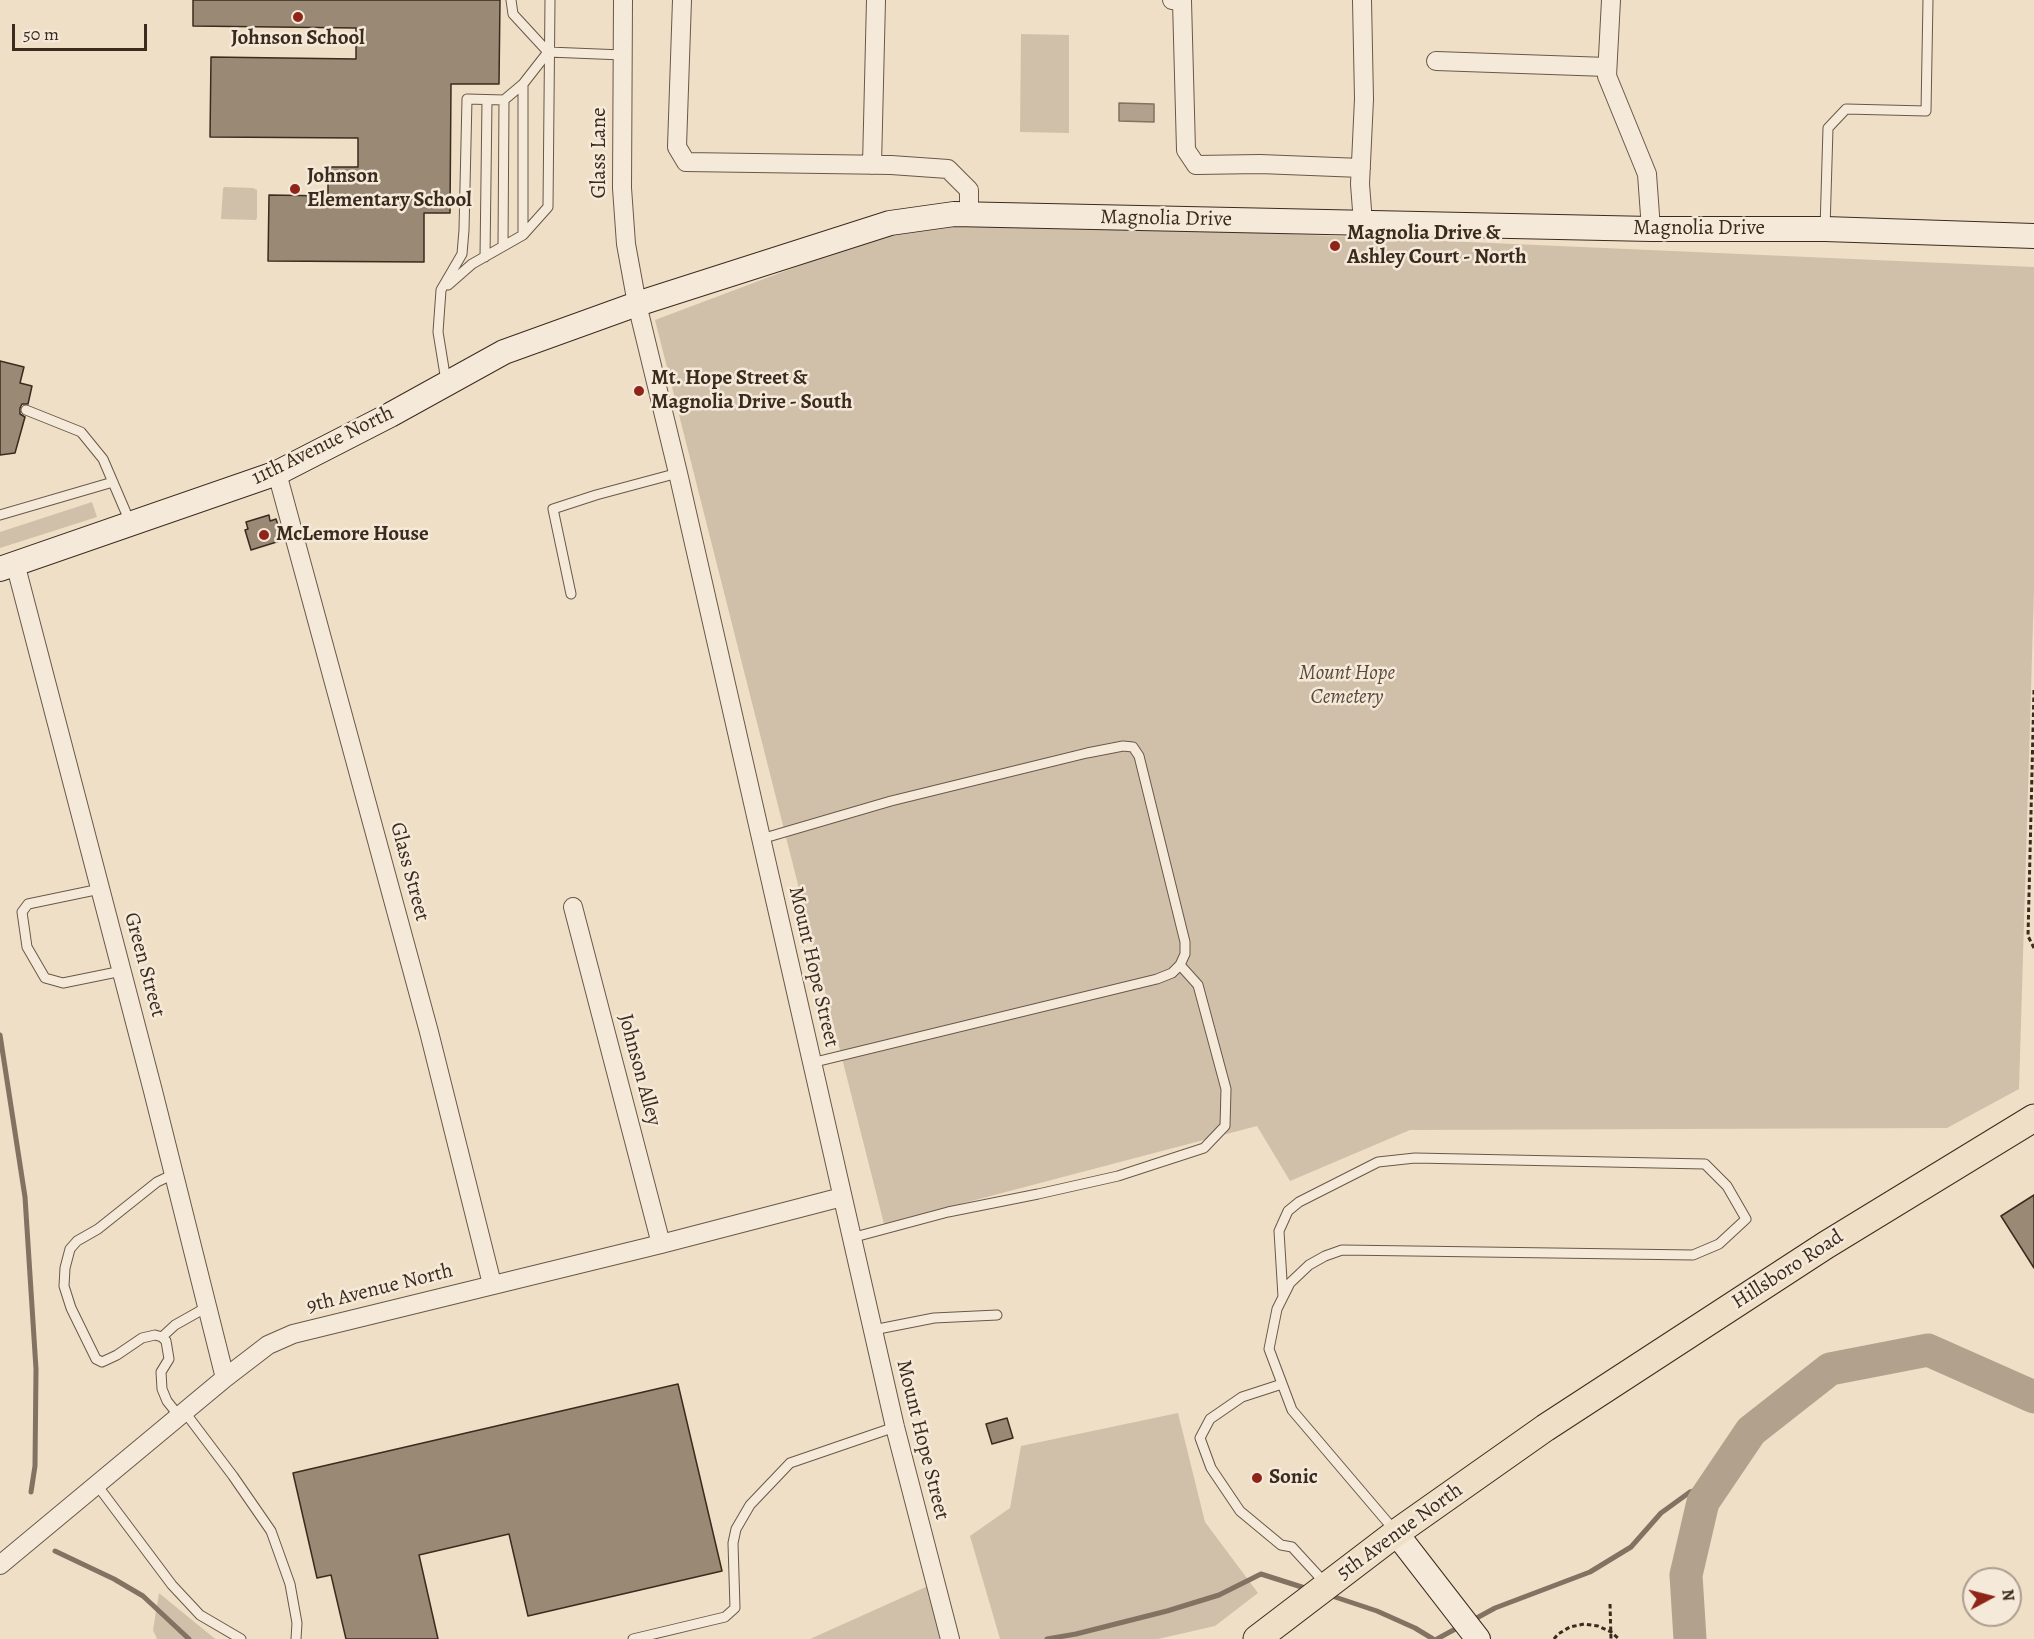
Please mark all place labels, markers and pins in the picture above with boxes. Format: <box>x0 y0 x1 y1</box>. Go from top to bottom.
marker: Johnson School <box>291 10 305 24</box>
place label: Johnson School <box>231 26 365 52</box>
place label: Johnson Elementary School <box>307 164 472 214</box>
marker: Johnson Elementary School <box>288 182 302 196</box>
place label: Magnolia Drive & Ashley Court - North <box>1347 221 1527 271</box>
marker: Magnolia Drive & Ashley Court - North <box>1328 239 1342 253</box>
place label: Mt. Hope Street & Magnolia Drive - South <box>651 366 852 416</box>
marker: Mt. Hope Street & Magnolia Drive - South <box>632 384 646 398</box>
place label: McLemore House <box>276 522 429 548</box>
marker: McLemore House <box>257 528 271 542</box>
place label: Sonic <box>1269 1465 1318 1491</box>
marker: Sonic <box>1250 1471 1264 1485</box>

